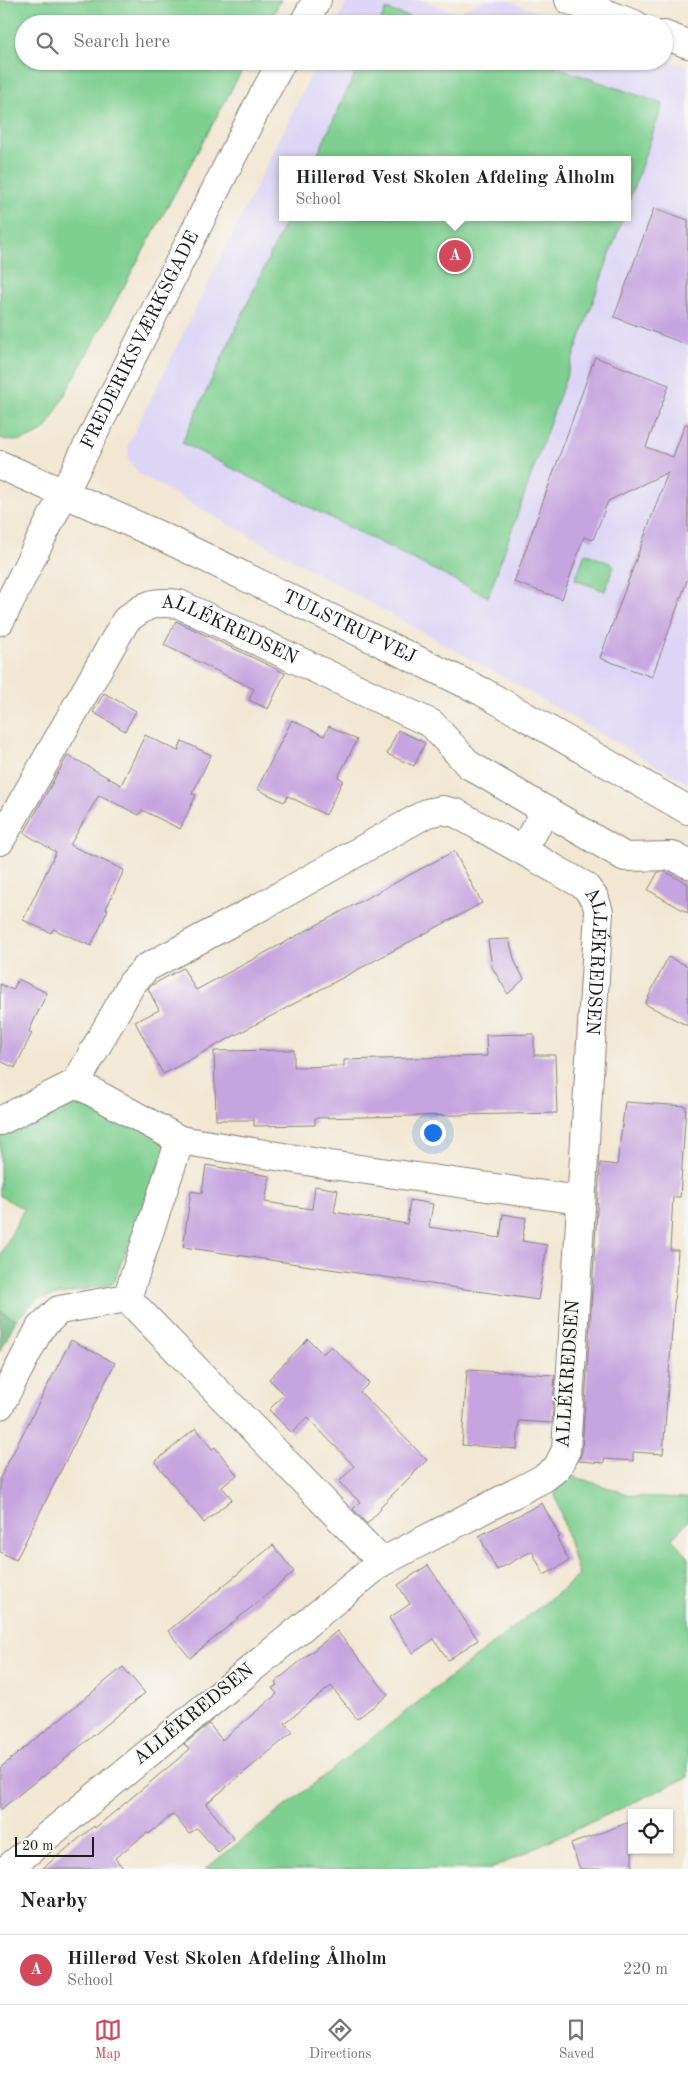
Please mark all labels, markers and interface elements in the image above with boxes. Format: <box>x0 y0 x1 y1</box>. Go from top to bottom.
search box <box>15 15 673 70</box>
icon: search <box>33 29 61 57</box>
text: Search here <box>73 33 170 52</box>
popup <box>279 156 631 221</box>
text: Hillerød Vest Skolen Afdeling Ålholm <box>295 169 615 188</box>
text: School <box>295 192 341 208</box>
street label: FREDERIKSVÆRKSGADE <box>78 228 203 452</box>
pin: A <box>439 237 471 275</box>
street label: TULSTRUPVEJ <box>280 587 419 667</box>
street label: ALLÉKREDSEN <box>160 593 301 669</box>
street label: ALLÉKREDSEN <box>580 884 612 1036</box>
your location <box>420 1120 446 1146</box>
street label: ALLÉKREDSEN <box>550 1299 584 1449</box>
street label: ALLÉKREDSEN <box>128 1658 258 1769</box>
map controls <box>628 1809 673 1854</box>
button: locate <box>628 1809 673 1854</box>
scale bar <box>15 1834 94 1857</box>
text: 20 m <box>22 1839 53 1853</box>
text: Nearby <box>20 1891 88 1912</box>
text: Hillerød Vest Skolen Afdeling Ålholm <box>67 1950 387 1969</box>
text: A <box>30 1962 42 1978</box>
text: 220 m <box>623 1962 668 1978</box>
text: School <box>67 1973 113 1989</box>
tab: Map <box>94 2016 122 2063</box>
tab: Directions <box>309 2016 371 2063</box>
tab: Saved <box>559 2016 594 2063</box>

